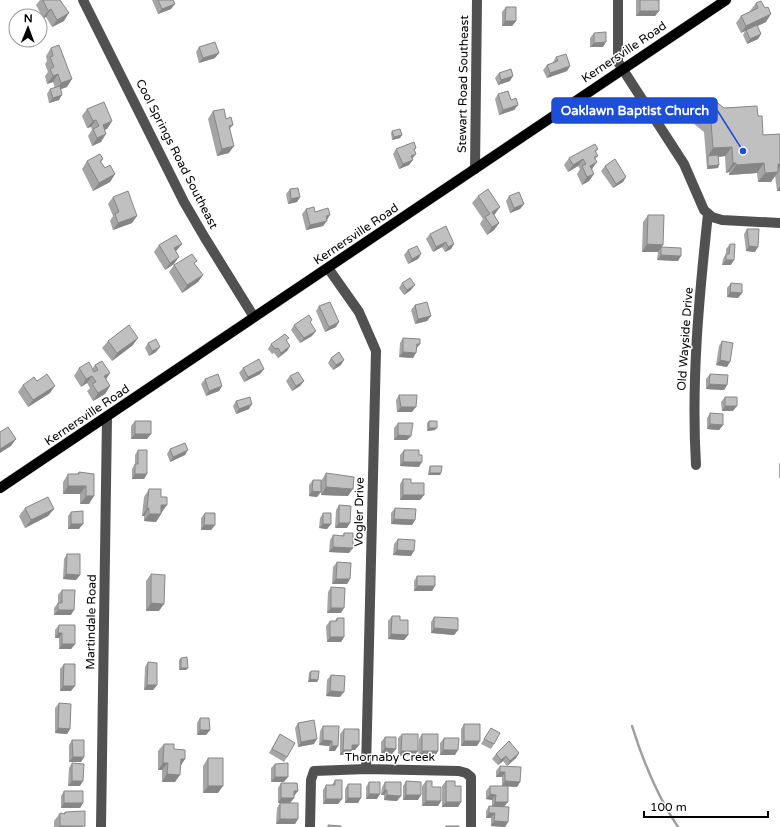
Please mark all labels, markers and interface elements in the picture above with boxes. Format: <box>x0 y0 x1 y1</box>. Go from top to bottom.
north arrow <box>8 8 48 48</box>
text: N <box>24 12 33 25</box>
street label: Stewart Road Southeast <box>455 15 471 153</box>
street label: Kernersville Road <box>579 18 669 86</box>
street label: Cool Springs Road Southeast <box>133 77 221 232</box>
callout: Oaklawn Baptist Church <box>552 98 717 123</box>
text: Oaklawn Baptist Church <box>561 103 709 119</box>
street label: Kernersville Road <box>311 200 401 268</box>
street label: Old Wayside Drive <box>674 287 696 391</box>
street label: Kernersville Road <box>42 381 132 449</box>
street label: Vogler Drive <box>351 477 367 547</box>
street label: Martindale Road <box>83 574 99 670</box>
street label: Thornaby Creek <box>345 750 436 764</box>
scale bar <box>644 793 768 819</box>
text: 100 m <box>650 800 687 814</box>

